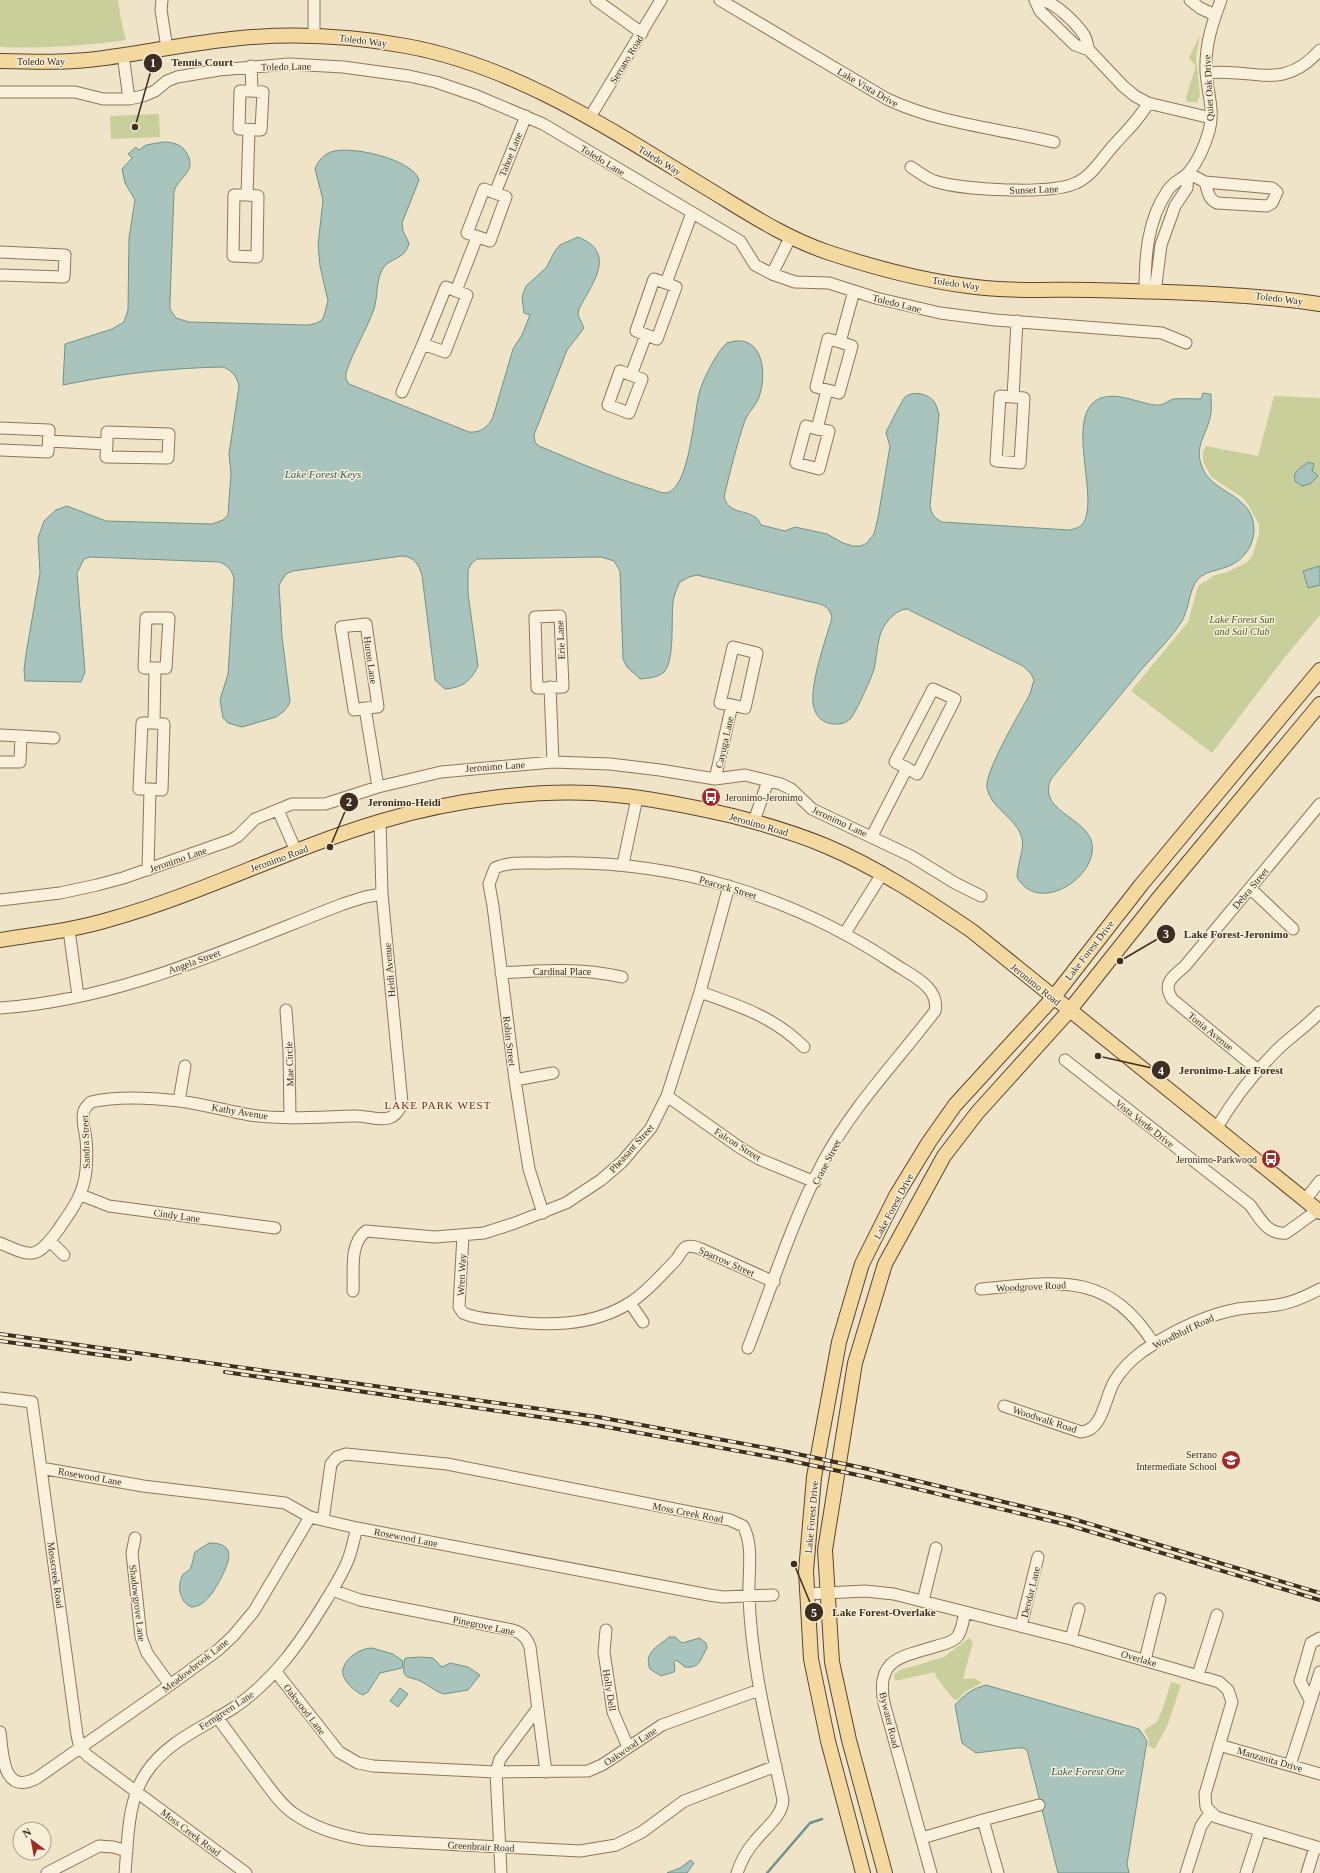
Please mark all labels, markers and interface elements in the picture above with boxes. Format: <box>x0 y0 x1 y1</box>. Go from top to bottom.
street label: Toledo Way <box>338 32 387 49</box>
street label: Serrano Road <box>608 33 645 86</box>
callout: Tennis Court <box>143 51 241 74</box>
street label: Quiet Oak Drive <box>1201 54 1216 122</box>
street label: Toledo Way <box>17 56 65 67</box>
text: 1 <box>150 56 156 70</box>
text: Tennis Court <box>171 56 233 68</box>
street label: Toledo Lane <box>261 61 312 72</box>
street label: Lake Vista Drive <box>836 66 900 109</box>
street label: Tahoe Lane <box>497 130 525 178</box>
street label: Toledo Lane <box>578 143 628 178</box>
street label: Toledo Way <box>636 143 683 178</box>
street label: Sunset Lane <box>1009 183 1059 196</box>
street label: Toledo Way <box>931 275 980 292</box>
street label: Toledo Way <box>1254 290 1303 307</box>
street label: Toledo Lane <box>871 292 923 315</box>
water label: Lake Forest Keys <box>284 468 361 480</box>
park label: Lake Forest Sun and Sail Club <box>1208 614 1275 637</box>
street label: Erie Lane <box>554 620 567 660</box>
street label: Huron Lane <box>362 636 379 685</box>
street label: Cayuga Lane <box>713 714 736 769</box>
street label: Jeronimo Lane <box>465 759 526 774</box>
bus stop icon: Jeronimo-Jeronimo <box>700 786 722 808</box>
callout: Jeronimo-Heidi <box>339 791 449 814</box>
place label: Jeronimo-Jeronimo <box>725 792 803 803</box>
text: 2 <box>346 795 352 809</box>
text: Jeronimo-Heidi <box>367 796 441 808</box>
street label: Jeronimo Lane <box>810 804 870 839</box>
street label: Jeronimo Road <box>728 811 790 838</box>
street label: Jeronimo Road <box>249 843 310 874</box>
street label: Jeronimo Lane <box>148 844 209 874</box>
street label: Debra Street <box>1230 865 1271 911</box>
street label: Peacock Street <box>698 874 758 901</box>
street label: Lake Forest Drive <box>1063 918 1116 982</box>
callout: Lake Forest-Jeronimo <box>1156 922 1296 945</box>
text: 3 <box>1163 927 1169 941</box>
text: Lake Forest-Jeronimo <box>1184 928 1289 940</box>
street label: Heidi Avenue <box>382 942 397 998</box>
street label: Angela Street <box>167 947 222 976</box>
street label: Jeronimo Road <box>1009 961 1063 1008</box>
street label: Cardinal Place <box>533 966 592 977</box>
street label: Tonia Avenue <box>1186 1010 1236 1053</box>
street label: Robin Street <box>501 1015 518 1067</box>
street label: Mae Circle <box>283 1041 296 1087</box>
callout: Jeronimo-Lake Forest <box>1151 1059 1291 1082</box>
text: 4 <box>1158 1064 1164 1078</box>
text: Jeronimo-Lake Forest <box>1179 1064 1284 1076</box>
street label: Vista Verde Drive <box>1113 1097 1177 1150</box>
district label: LAKE PARK WEST <box>385 1099 491 1111</box>
street label: Kathy Avenue <box>211 1102 269 1121</box>
street label: Sandra Street <box>79 1115 92 1169</box>
street label: Pheasant Street <box>607 1122 656 1175</box>
street label: Falcon Street <box>712 1126 763 1163</box>
street label: Crane Street <box>810 1138 843 1187</box>
bus stop icon: Jeronimo-Parkwood <box>1260 1148 1282 1170</box>
place label: Jeronimo-Parkwood <box>1176 1154 1257 1165</box>
street label: Lake Forest Drive <box>872 1171 916 1241</box>
street label: Cindy Lane <box>153 1207 201 1224</box>
street label: Sparrow Street <box>697 1244 757 1279</box>
street label: Wren Way <box>455 1254 468 1296</box>
street label: Woodgrove Road <box>996 1279 1066 1294</box>
street label: Woodbluff Road <box>1151 1312 1216 1351</box>
street label: Woodwalk Road <box>1011 1404 1078 1435</box>
place label: Serrano Intermediate School <box>1136 1449 1217 1472</box>
school or university icon: Serrano Intermediate School <box>1220 1449 1242 1471</box>
street label: Rosewood Lane <box>57 1465 123 1488</box>
street label: Lake Forest Drive <box>803 1480 820 1554</box>
street label: Moss Creek Road <box>652 1500 724 1525</box>
street label: Rosewood Lane <box>373 1526 439 1549</box>
street label: Mosscreek Road <box>45 1541 66 1609</box>
street label: Shadowgrove Lane <box>127 1564 148 1643</box>
street label: Deodar Lane <box>1019 1565 1042 1619</box>
callout: Lake Forest-Overlake <box>804 1601 944 1624</box>
text: 5 <box>811 1606 817 1620</box>
text: Lake Forest-Overlake <box>832 1606 936 1618</box>
street label: Pinegrove Lane <box>452 1614 516 1638</box>
street label: Meadowbrook Lane <box>160 1636 231 1695</box>
street label: Overlake <box>1120 1648 1159 1669</box>
street label: Holly Dell <box>601 1668 618 1712</box>
street label: Oakwood Lane <box>281 1682 328 1737</box>
street label: Ferngreen Lane <box>197 1688 256 1732</box>
street label: Bywater Road <box>877 1691 902 1749</box>
street label: Oakwood Lane <box>602 1724 659 1768</box>
street label: Manzanita Drive <box>1236 1745 1304 1774</box>
water label: Lake Forest One <box>1050 1765 1125 1777</box>
street label: Moss Creek Road <box>159 1806 223 1858</box>
north arrow <box>12 1821 52 1861</box>
text: N <box>20 1825 33 1840</box>
street label: Greenbrair Road <box>447 1839 515 1854</box>

